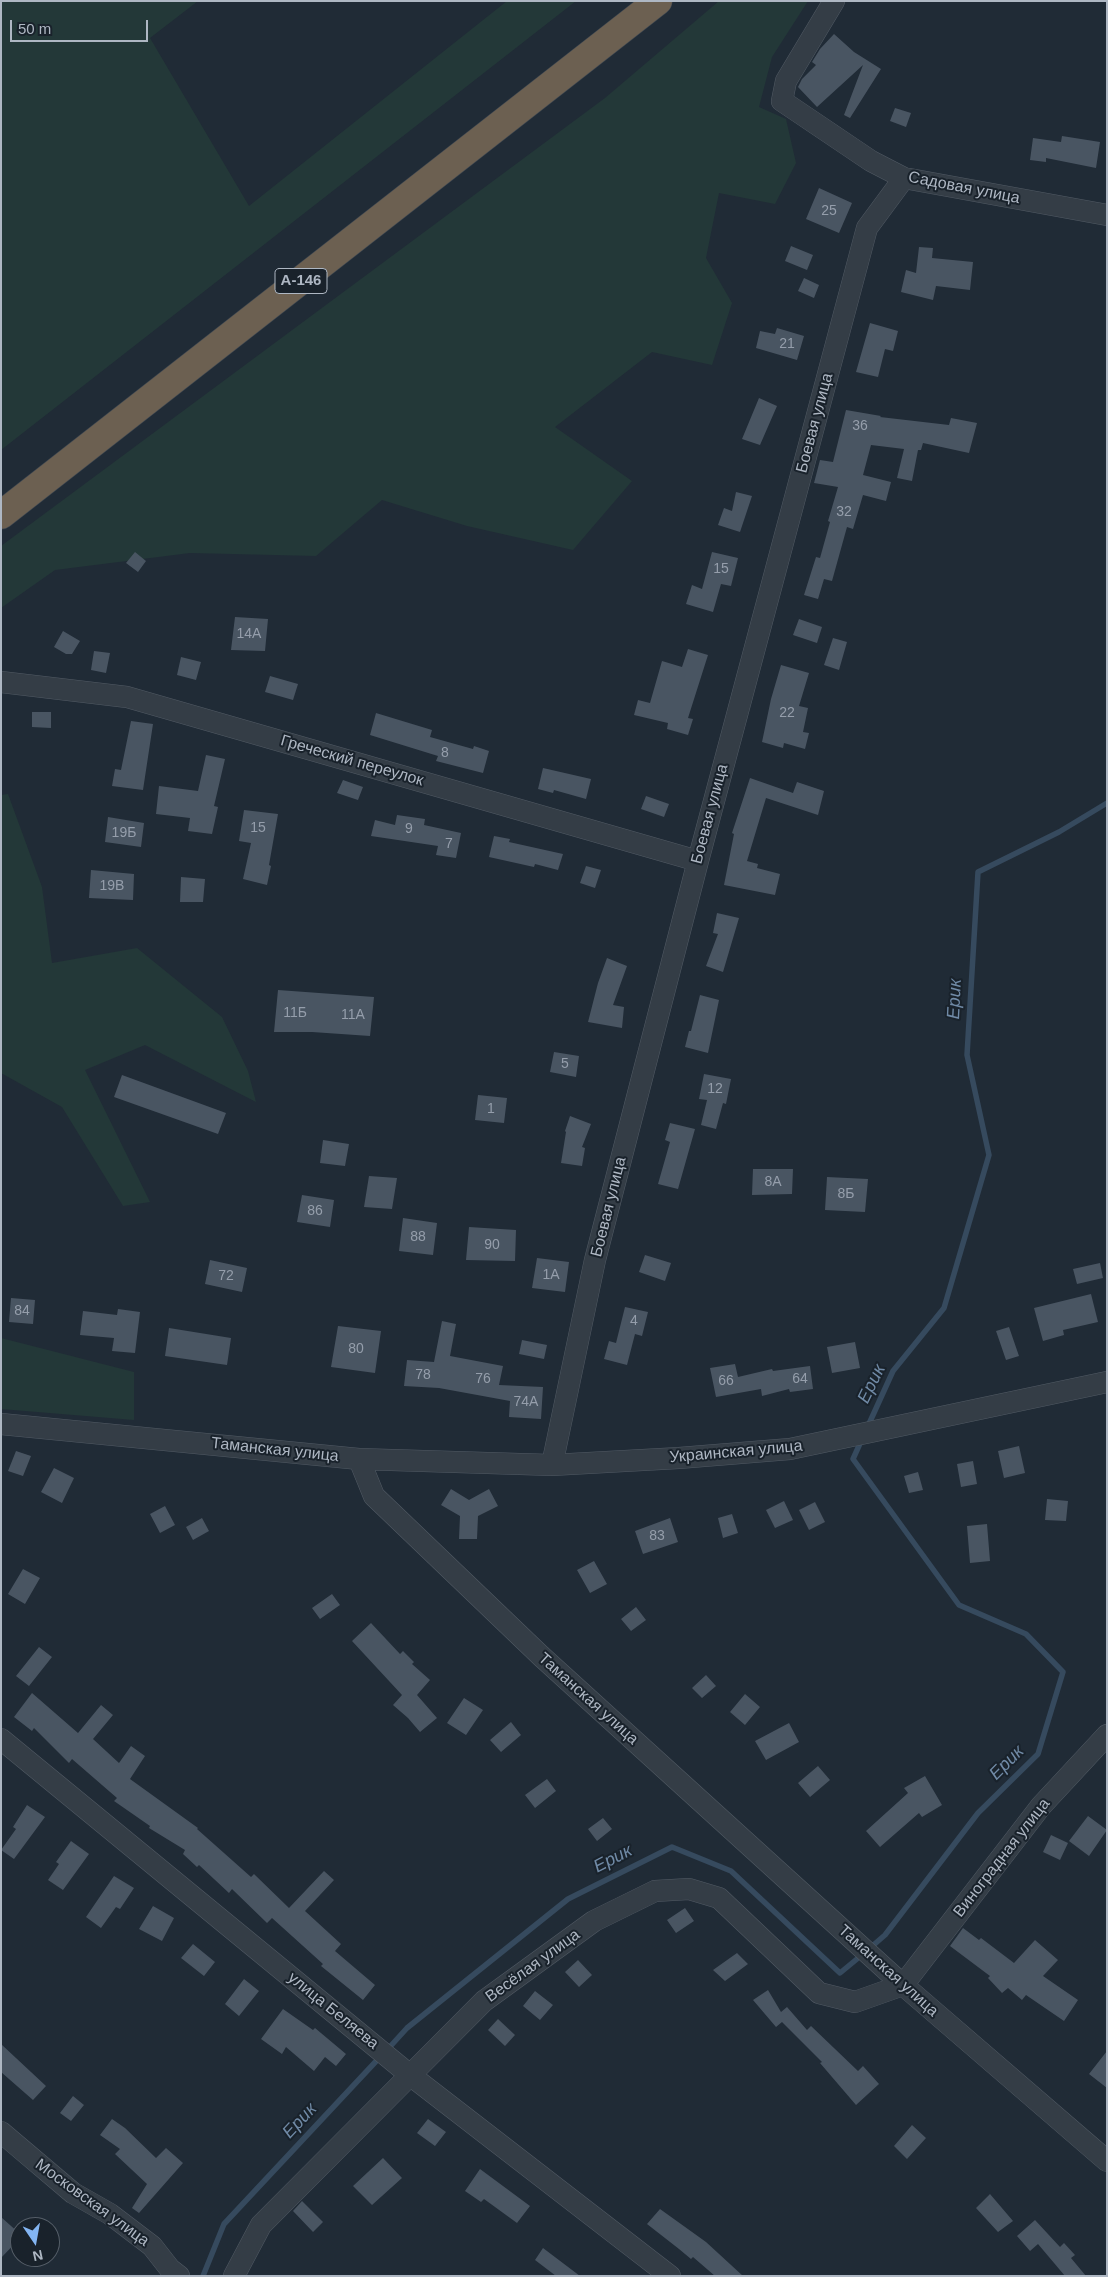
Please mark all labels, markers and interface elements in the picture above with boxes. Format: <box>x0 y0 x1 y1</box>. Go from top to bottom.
scale bar <box>12 10 150 42</box>
text: 50 m <box>18 20 51 37</box>
street label: Садовая улица <box>907 168 1021 208</box>
house number: 25 <box>821 203 837 219</box>
road number: А-146 <box>275 268 327 294</box>
house number: 21 <box>779 336 795 352</box>
street label: Боевая улица <box>792 371 838 475</box>
house number: 36 <box>852 418 868 434</box>
house number: 32 <box>836 504 852 520</box>
house number: 15 <box>713 561 729 577</box>
house number: 14А <box>237 626 261 642</box>
house number: 22 <box>779 705 795 721</box>
street label: Греческий переулок <box>278 731 426 791</box>
house number: 8 <box>441 745 449 761</box>
street label: Боевая улица <box>687 762 733 866</box>
house number: 15 <box>250 820 266 836</box>
house number: 9 <box>405 821 413 837</box>
house number: 19Б <box>112 825 136 841</box>
house number: 7 <box>445 836 453 852</box>
house number: 19В <box>100 878 124 894</box>
water label: Ерик <box>943 978 967 1020</box>
house number: 11Б <box>283 1005 307 1021</box>
house number: 11А <box>341 1007 365 1023</box>
house number: 5 <box>561 1056 569 1072</box>
house number: 12 <box>707 1081 723 1097</box>
house number: 1 <box>487 1101 495 1117</box>
street label: Боевая улица <box>587 1155 631 1259</box>
house number: 8А <box>764 1174 782 1190</box>
house number: 8Б <box>838 1186 854 1202</box>
house number: 86 <box>307 1203 323 1219</box>
house number: 88 <box>410 1229 426 1245</box>
house number: 90 <box>484 1237 500 1253</box>
house number: 1А <box>542 1267 560 1283</box>
house number: 72 <box>218 1268 234 1284</box>
house number: 84 <box>14 1303 30 1319</box>
house number: 4 <box>630 1313 638 1329</box>
house number: 80 <box>348 1341 364 1357</box>
water label: Ерик <box>853 1361 891 1407</box>
house number: 78 <box>415 1367 431 1383</box>
house number: 76 <box>475 1371 491 1387</box>
house number: 64 <box>792 1371 808 1387</box>
house number: 66 <box>718 1373 734 1389</box>
house number: 74А <box>514 1394 538 1410</box>
street label: Таманская улица <box>210 1434 340 1466</box>
street label: Украинская улица <box>669 1437 803 1467</box>
house number: 83 <box>649 1528 665 1544</box>
street label: Таманская улица <box>534 1649 642 1749</box>
water label: Ерик <box>985 1741 1029 1785</box>
street label: Виноградная улица <box>950 1795 1054 1921</box>
water label: Ерик <box>590 1840 636 1878</box>
street label: Таманская улица <box>834 1921 942 2021</box>
street label: Весёлая улица <box>482 1925 584 2007</box>
street label: улица Беляева <box>284 1968 382 2054</box>
water label: Ерик <box>278 2099 322 2143</box>
street label: Московская улица <box>31 2155 153 2251</box>
north arrow <box>10 2217 60 2267</box>
text: N <box>31 2247 45 2265</box>

